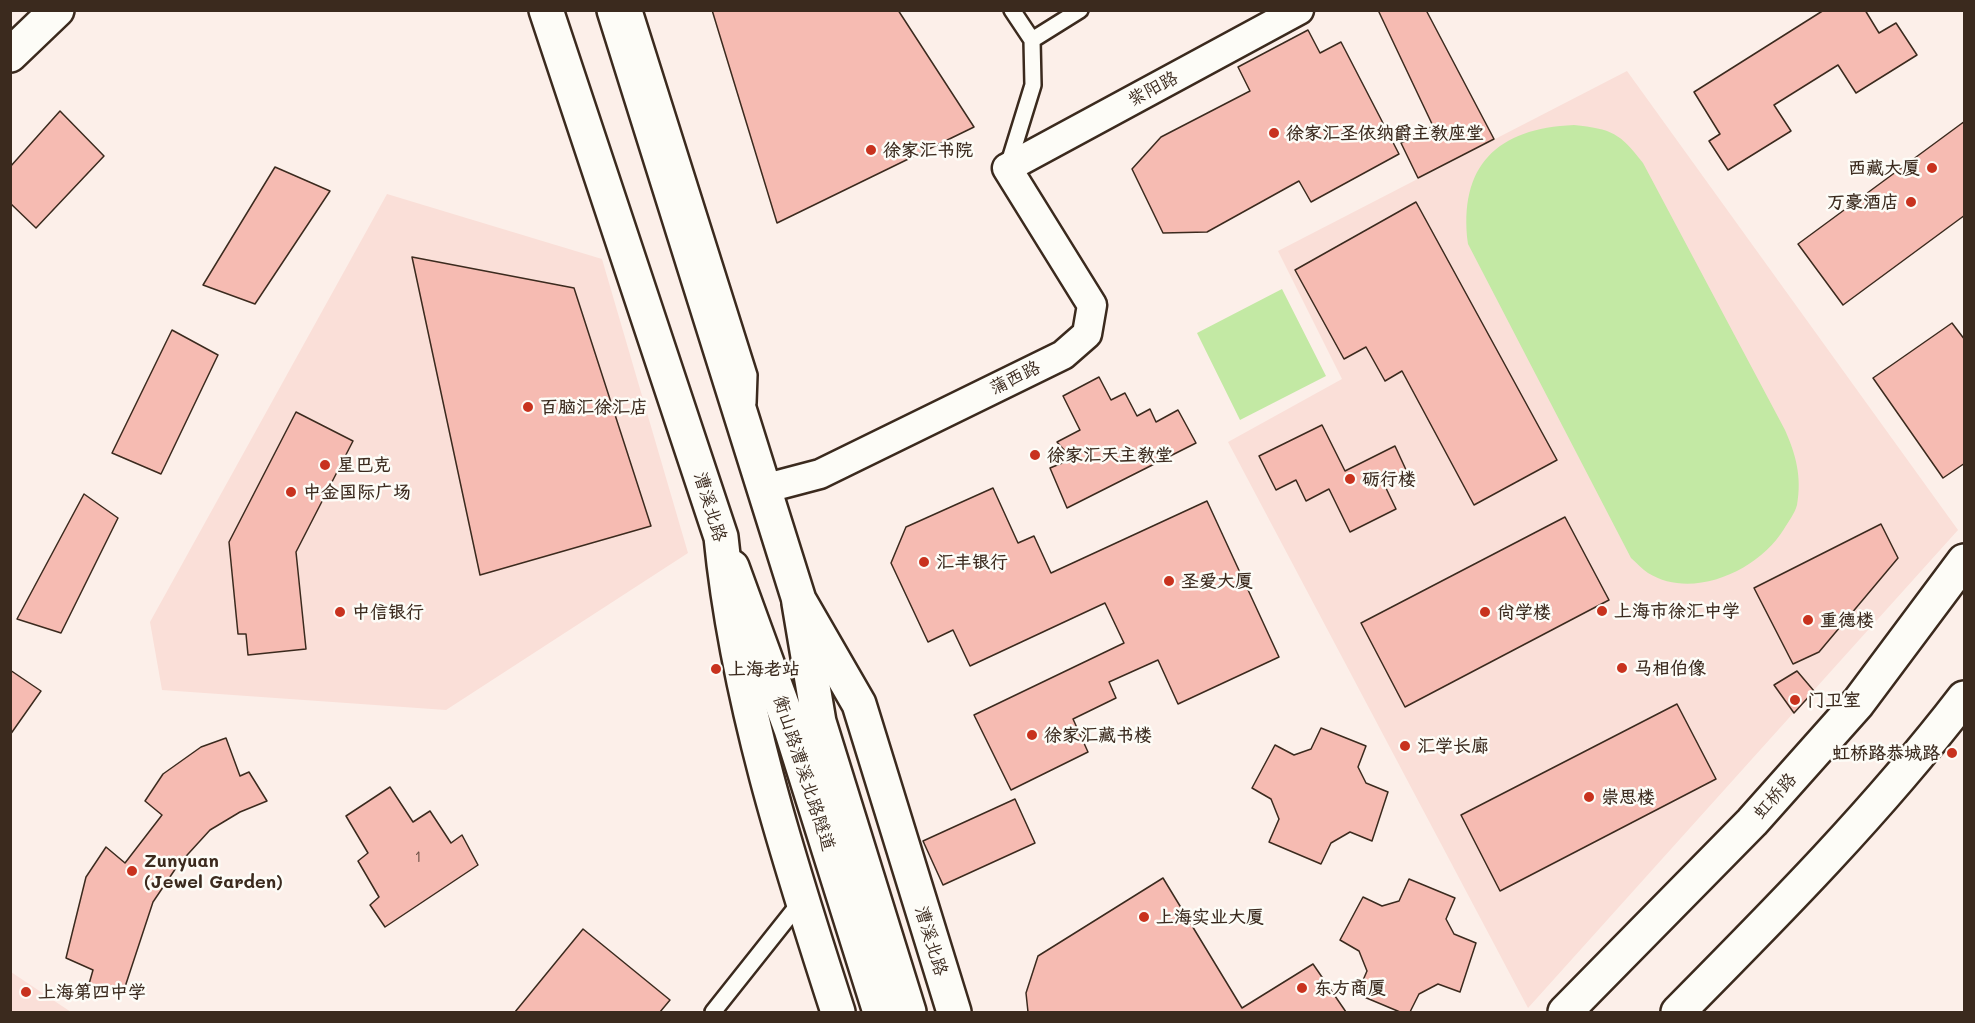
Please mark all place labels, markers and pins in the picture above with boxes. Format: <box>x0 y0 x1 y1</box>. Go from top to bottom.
place label: 徐家汇圣依纳爵主教座堂 <box>1286 122 1484 144</box>
marker: 徐家汇圣依纳爵主教座堂 <box>1267 126 1281 140</box>
place label: 徐家汇书院 <box>883 139 973 161</box>
marker: 徐家汇书院 <box>864 143 878 157</box>
place label: 西藏大厦 <box>1848 157 1920 179</box>
marker: 西藏大厦 <box>1925 161 1939 175</box>
place label: 万豪酒店 <box>1827 191 1899 213</box>
marker: 万豪酒店 <box>1904 195 1918 209</box>
place label: 百脑汇徐汇店 <box>540 396 648 418</box>
marker: 百脑汇徐汇店 <box>521 400 535 414</box>
place label: 徐家汇天主教堂 <box>1047 444 1173 466</box>
marker: 徐家汇天主教堂 <box>1028 448 1042 462</box>
place label: 星巴克 <box>337 454 391 476</box>
marker: 星巴克 <box>318 458 332 472</box>
place label: 砺行楼 <box>1362 468 1416 490</box>
marker: 砺行楼 <box>1343 472 1357 486</box>
place label: 中金国际广场 <box>303 481 411 503</box>
marker: 中金国际广场 <box>284 485 298 499</box>
place label: 汇丰银行 <box>936 551 1008 573</box>
marker: 汇丰银行 <box>917 555 931 569</box>
place label: 圣爱大厦 <box>1181 570 1253 592</box>
marker: 圣爱大厦 <box>1162 574 1176 588</box>
place label: 上海市徐汇中学 <box>1614 600 1740 622</box>
place label: 中信银行 <box>352 601 424 623</box>
place label: 尚学楼 <box>1497 601 1551 623</box>
marker: 上海市徐汇中学 <box>1595 604 1609 618</box>
marker: 中信银行 <box>333 605 347 619</box>
marker: 尚学楼 <box>1478 605 1492 619</box>
place label: 重德楼 <box>1820 609 1874 631</box>
marker: 重德楼 <box>1801 613 1815 627</box>
place label: 马相伯像 <box>1634 657 1706 679</box>
place label: 上海老站 <box>728 658 800 680</box>
marker: 马相伯像 <box>1615 661 1629 675</box>
marker: 上海老站 <box>709 662 723 676</box>
place label: 门卫室 <box>1807 689 1861 711</box>
marker: 门卫室 <box>1788 693 1802 707</box>
place label: 徐家汇藏书楼 <box>1044 724 1152 746</box>
marker: 徐家汇藏书楼 <box>1025 728 1039 742</box>
place label: 汇学长廊 <box>1417 735 1489 757</box>
marker: 汇学长廊 <box>1398 739 1412 753</box>
place label: 虹桥路恭城路 <box>1832 742 1940 764</box>
marker: 虹桥路恭城路 <box>1945 746 1959 760</box>
place label: 崇思楼 <box>1601 786 1655 808</box>
marker: 崇思楼 <box>1582 790 1596 804</box>
place label: Zunyuan (Jewel Garden) <box>144 850 283 892</box>
marker: Zunyuan (Jewel Garden) <box>125 864 139 878</box>
place label: 上海实业大厦 <box>1156 906 1264 928</box>
marker: 上海实业大厦 <box>1137 910 1151 924</box>
place label: 东方商厦 <box>1314 977 1386 999</box>
place label: 上海第四中学 <box>38 981 146 1003</box>
marker: 东方商厦 <box>1295 981 1309 995</box>
marker: 上海第四中学 <box>19 985 33 999</box>

